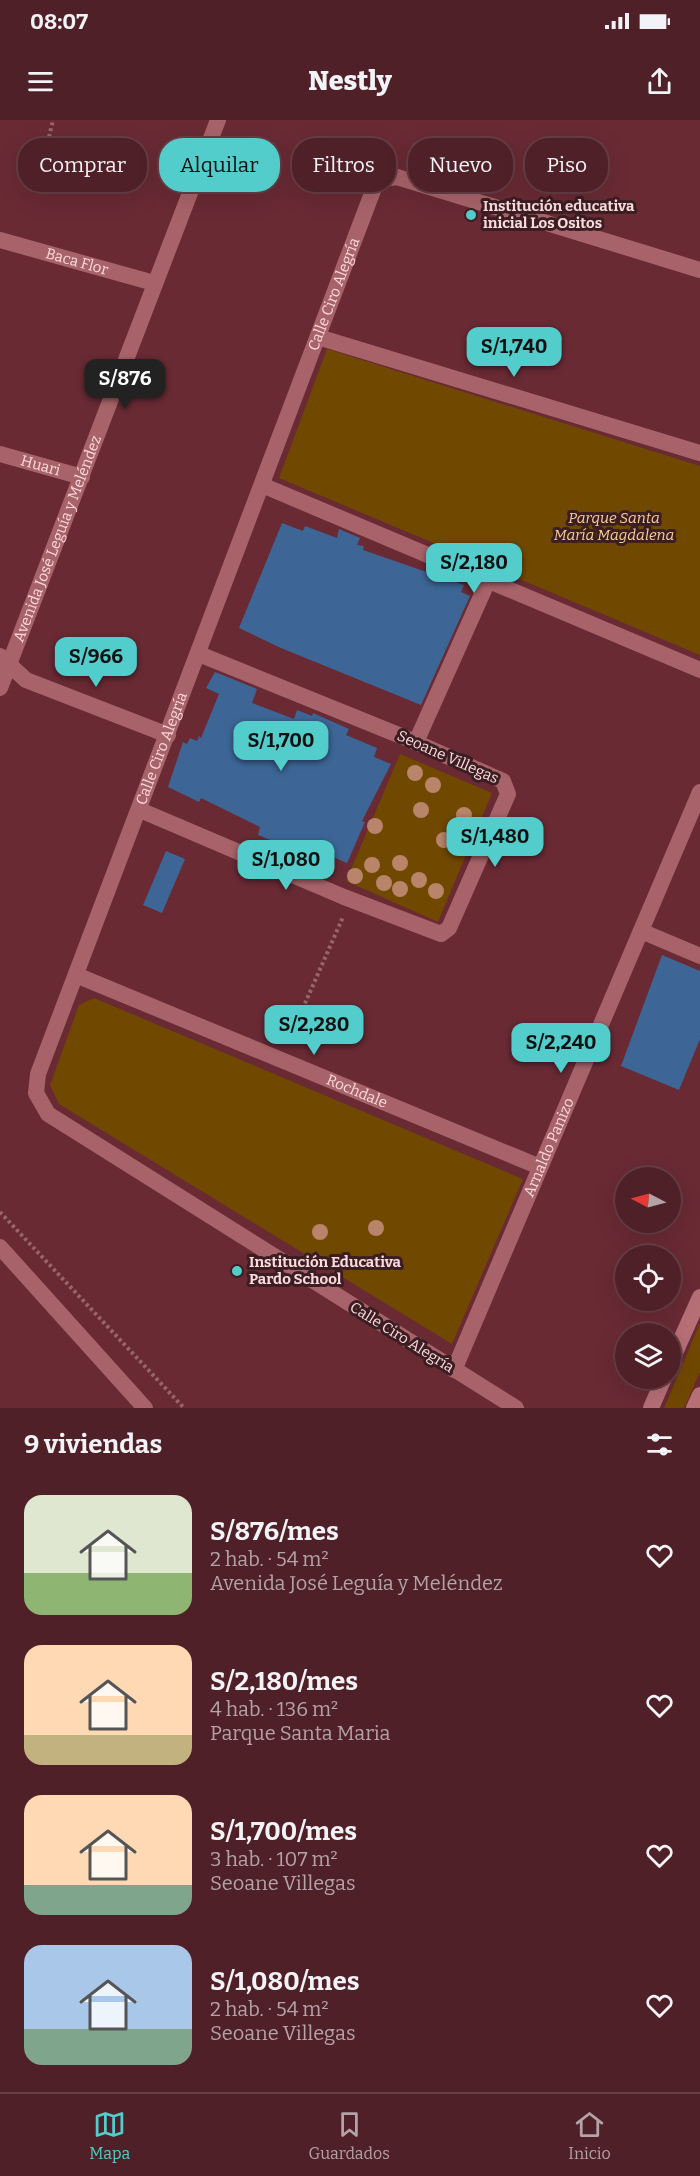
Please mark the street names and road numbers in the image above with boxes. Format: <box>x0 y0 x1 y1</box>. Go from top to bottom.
street label: Calle Ciro Alegría <box>304 235 363 353</box>
street label: Baca Flor <box>44 244 111 279</box>
street label: Avenida José Leguía y Meléndez <box>10 433 105 644</box>
street label: Huari <box>19 451 63 480</box>
street label: Calle Ciro Alegría <box>132 690 191 808</box>
street label: Seoane Villegas <box>394 727 502 787</box>
street label: Rochdale <box>324 1071 390 1112</box>
street label: Arnaldo Panizo <box>520 1095 578 1200</box>
street label: Calle Ciro Alegría <box>347 1298 457 1376</box>

